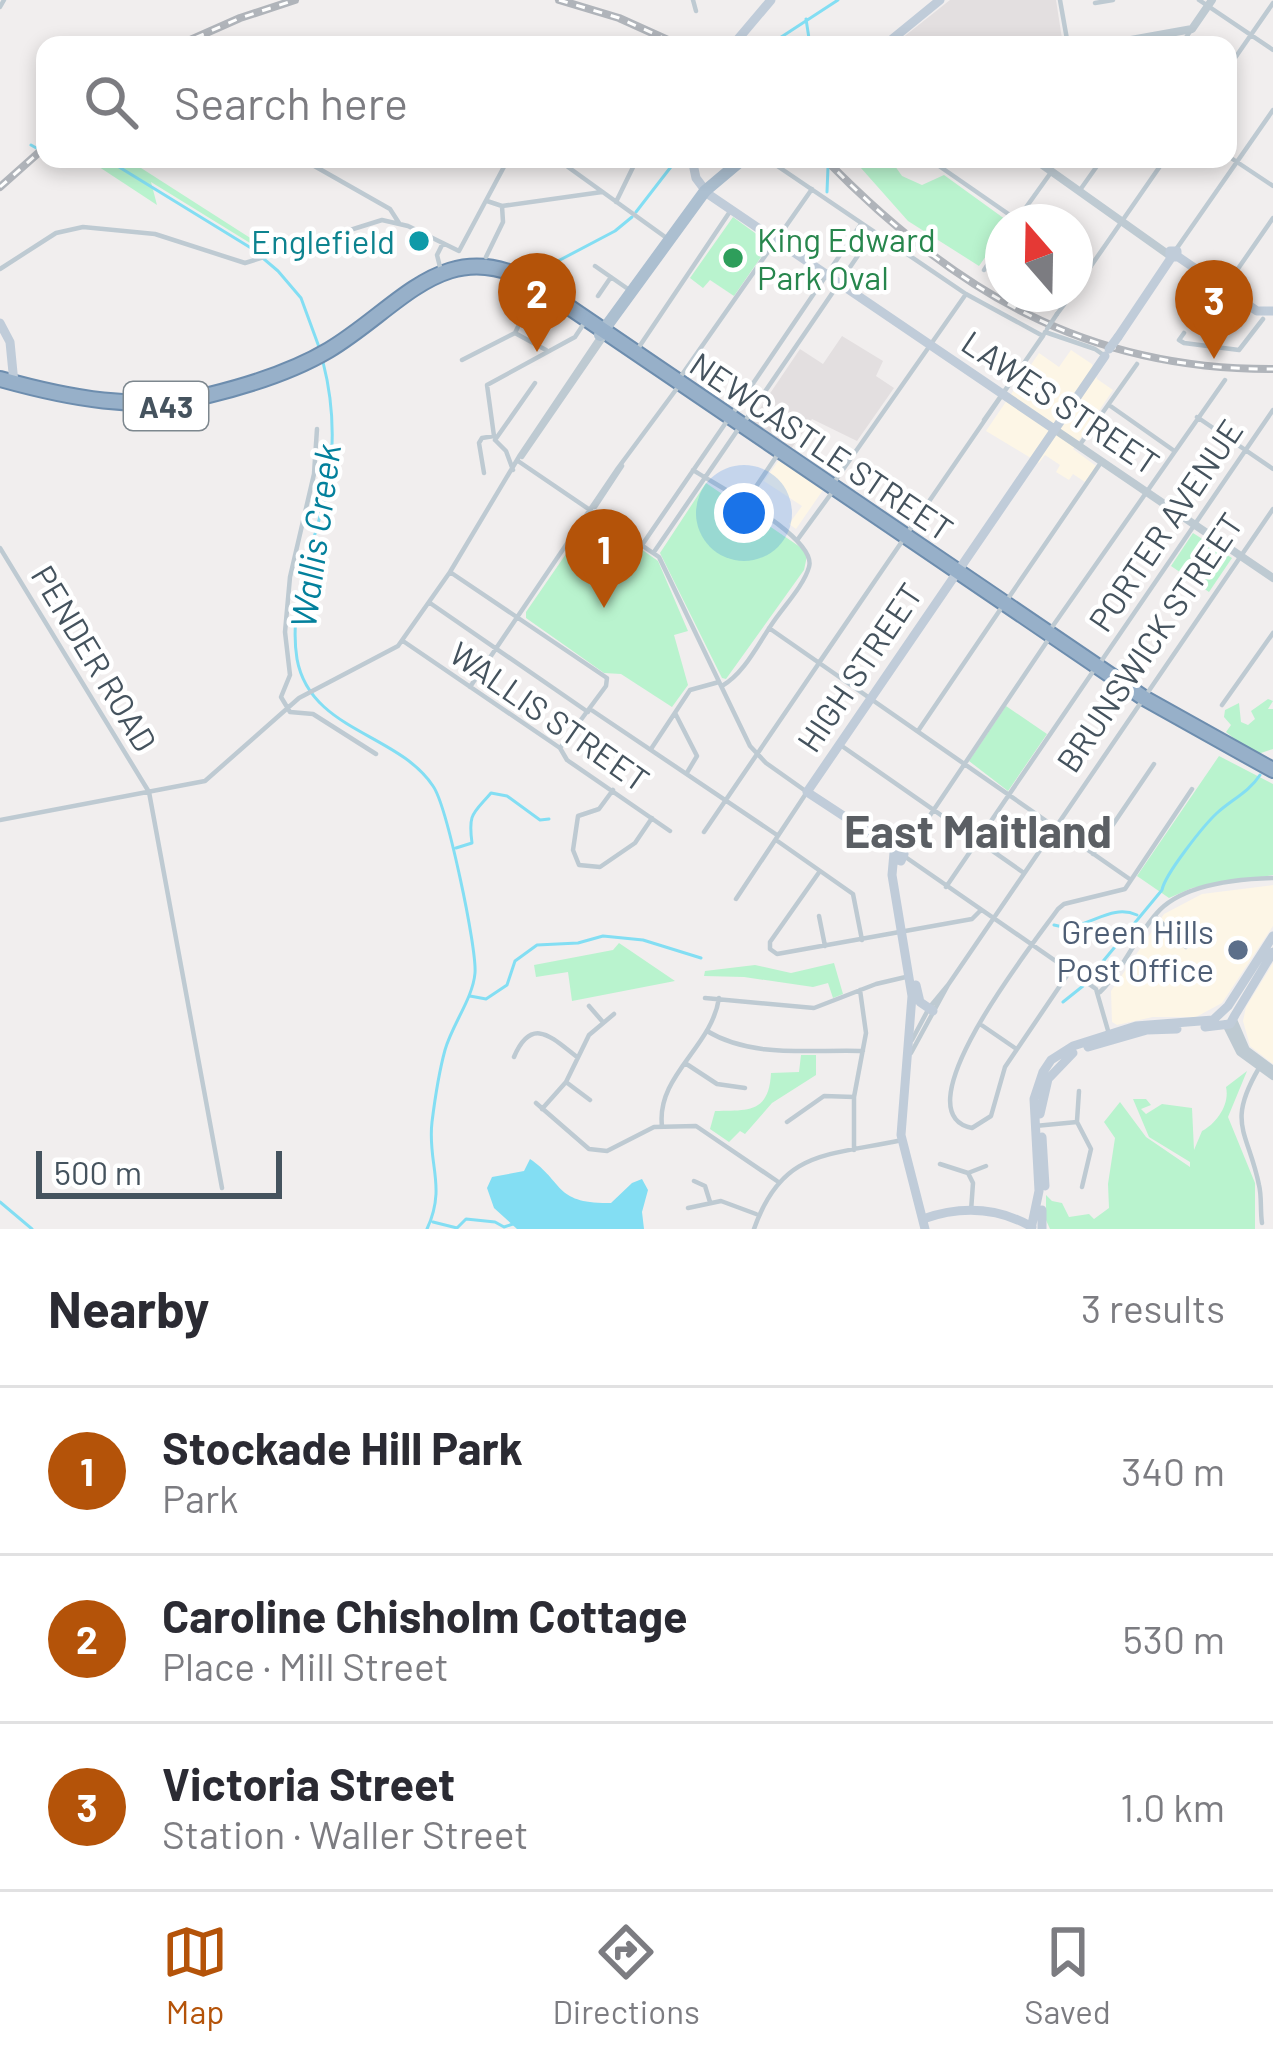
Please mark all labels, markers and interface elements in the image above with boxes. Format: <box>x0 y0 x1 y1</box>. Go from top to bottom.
search box <box>36 36 1237 168</box>
icon: search <box>78 69 144 135</box>
text: Search here <box>174 75 408 129</box>
north arrow <box>985 204 1093 312</box>
place label: King Edward Park Oval <box>757 219 936 297</box>
place label: Englefield <box>251 221 395 261</box>
marker: Englefield <box>406 228 432 254</box>
marker: King Edward Park Oval <box>720 245 746 271</box>
pin: 2 <box>498 253 576 352</box>
pin: 3 <box>1175 260 1253 359</box>
street label: LAWES STREET <box>955 321 1167 483</box>
street label: NEWCASTLE STREET <box>683 343 961 549</box>
road number: A43 <box>124 382 208 430</box>
street label: PORTER AVENUE <box>1079 412 1251 638</box>
water label: Wallis Creek <box>280 441 348 631</box>
your location <box>714 483 774 543</box>
street label: BRUNSWICK STREET <box>1047 505 1251 779</box>
pin: 1 <box>565 509 643 608</box>
street label: PENDER ROAD <box>24 558 166 758</box>
street label: HIGH STREET <box>788 575 930 759</box>
street label: WALLIS STREET <box>443 632 657 800</box>
district label: East Maitland <box>844 803 1112 857</box>
place label: Green Hills Post Office <box>1056 911 1214 989</box>
marker: Green Hills Post Office <box>1225 937 1251 963</box>
scale bar <box>36 1145 282 1198</box>
text: 500 m <box>54 1152 142 1192</box>
text: Nearby <box>48 1277 209 1338</box>
text: 3 results <box>1081 1284 1225 1331</box>
text: Stockade Hill Park <box>162 1420 523 1474</box>
text: 1 <box>80 1447 94 1494</box>
text: 340 m <box>1121 1447 1225 1494</box>
text: Park <box>162 1474 239 1521</box>
text: Caroline Chisholm Cottage <box>162 1588 688 1642</box>
text: 2 <box>76 1615 98 1662</box>
text: 530 m <box>1123 1615 1225 1662</box>
text: Place · Mill Street <box>162 1642 449 1689</box>
text: Victoria Street <box>162 1756 455 1810</box>
text: 3 <box>76 1783 98 1830</box>
text: 1.0 km <box>1120 1783 1225 1830</box>
text: Station · Waller Street <box>162 1810 528 1857</box>
tab: Map <box>162 1919 228 2031</box>
tab: Directions <box>552 1919 700 2031</box>
tab: Saved <box>1024 1919 1111 2031</box>

